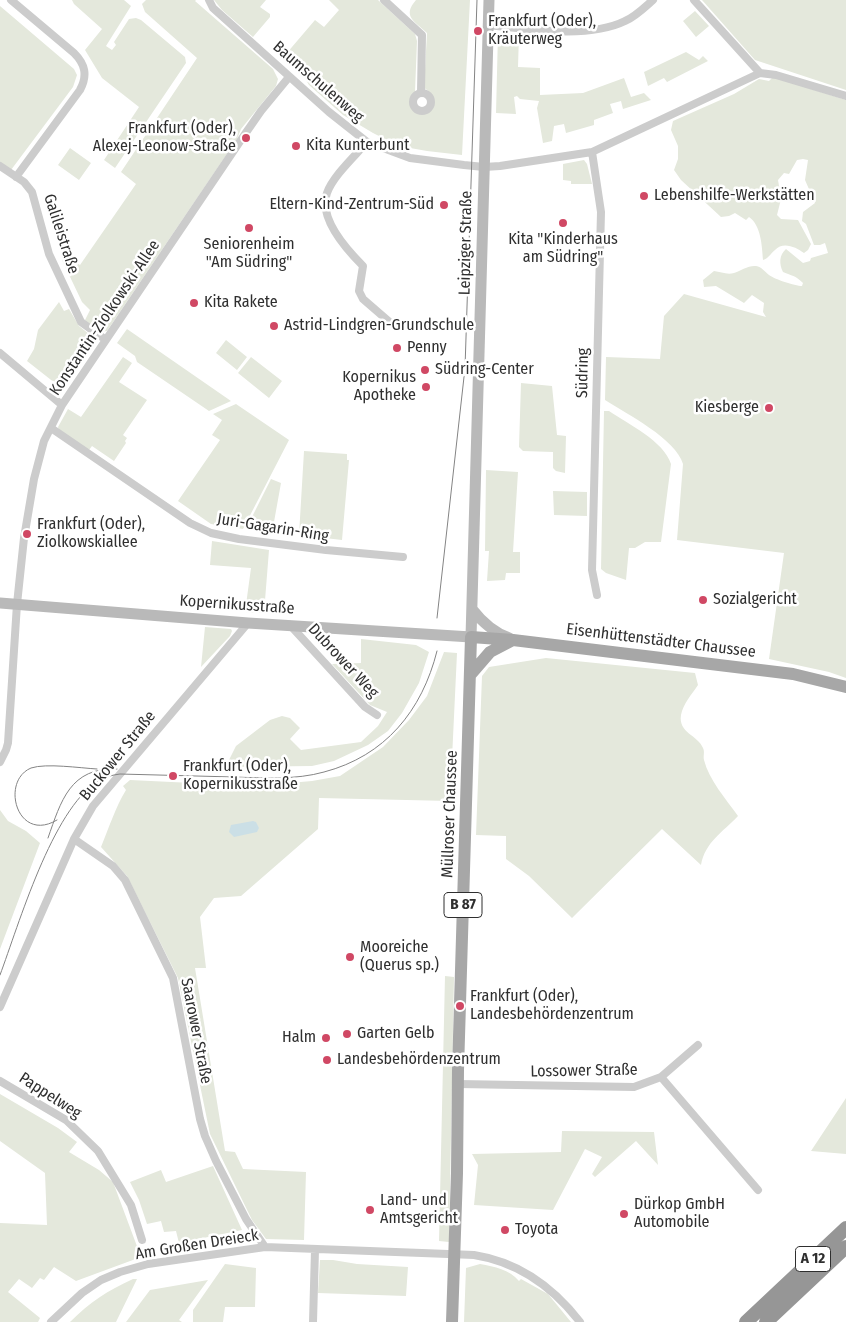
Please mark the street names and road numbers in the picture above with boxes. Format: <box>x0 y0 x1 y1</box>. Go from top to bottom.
street label: Baumschulenweg <box>269 37 367 127</box>
street label: Leipziger Straße <box>455 191 477 295</box>
street label: Galileistraße <box>39 192 83 276</box>
street label: Konstantin-Ziolkowski-Allee <box>46 237 164 399</box>
street label: Südring <box>573 348 593 398</box>
street label: Juri-Gagarin-Ring <box>216 510 330 546</box>
street label: Kopernikusstraße <box>179 591 295 619</box>
street label: Dubrower Weg <box>304 620 382 702</box>
street label: Eisenhüttenstädter Chaussee <box>565 620 757 662</box>
street label: Buckower Straße <box>76 707 160 805</box>
street label: Müllroser Chaussee <box>438 750 462 878</box>
road number: B 87 <box>444 892 482 918</box>
street label: Saarower Straße <box>176 976 216 1086</box>
street label: Lossower Straße <box>530 1060 638 1082</box>
street label: Pappelweg <box>15 1069 85 1123</box>
street label: Am Großen Dreieck <box>134 1226 260 1264</box>
road number: A 12 <box>796 1246 830 1272</box>

